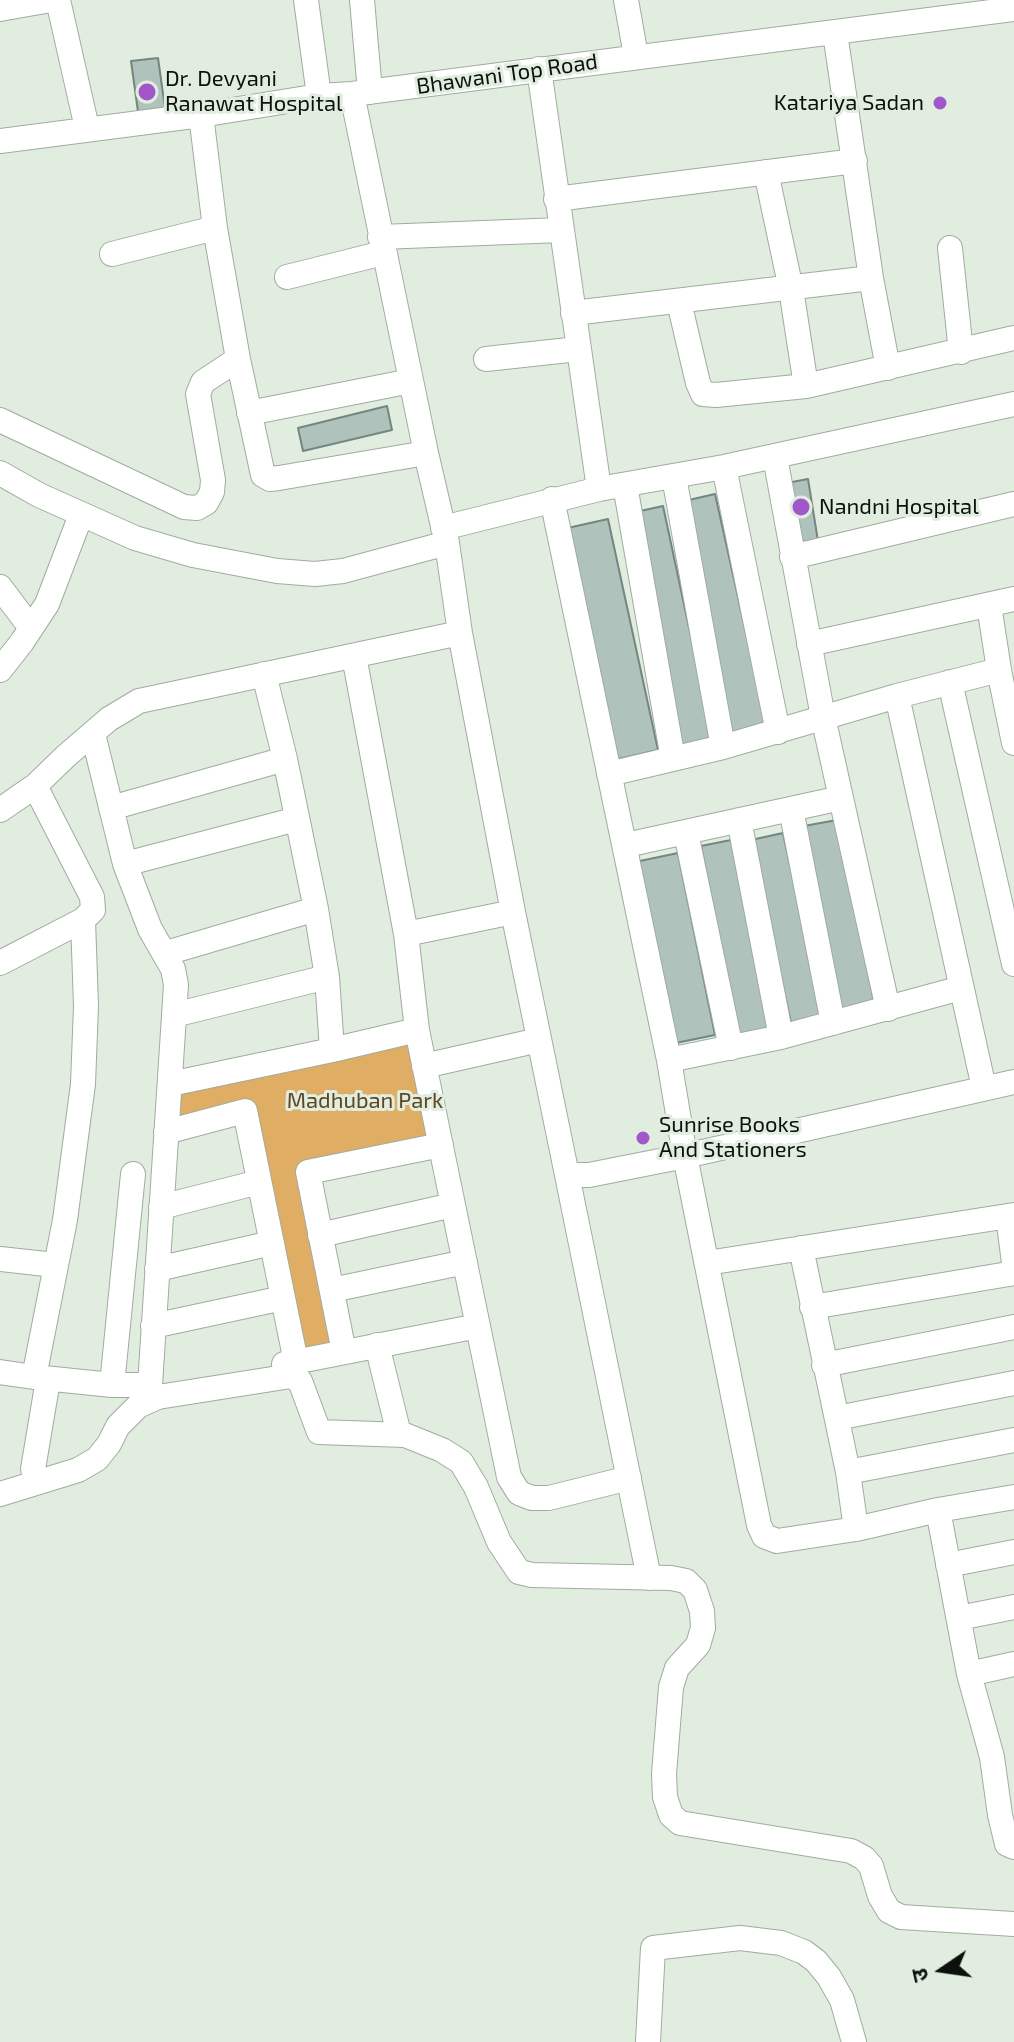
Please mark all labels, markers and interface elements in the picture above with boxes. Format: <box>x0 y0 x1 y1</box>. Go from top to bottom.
street label: Bhawani Top Road <box>415 48 599 100</box>
place label: Dr. Devyani Ranawat Hospital <box>165 66 343 118</box>
marker: Dr. Devyani Ranawat Hospital <box>136 81 158 103</box>
place label: Katariya Sadan <box>774 90 924 116</box>
marker: Katariya Sadan <box>931 94 949 112</box>
place label: Nandni Hospital <box>819 494 979 520</box>
marker: Nandni Hospital <box>790 496 812 518</box>
park label: Madhuban Park <box>287 1088 443 1114</box>
place label: Sunrise Books And Stationers <box>659 1112 807 1164</box>
marker: Sunrise Books And Stationers <box>634 1129 652 1147</box>
north arrow <box>902 1930 982 2010</box>
text: उ <box>905 1966 933 1985</box>

